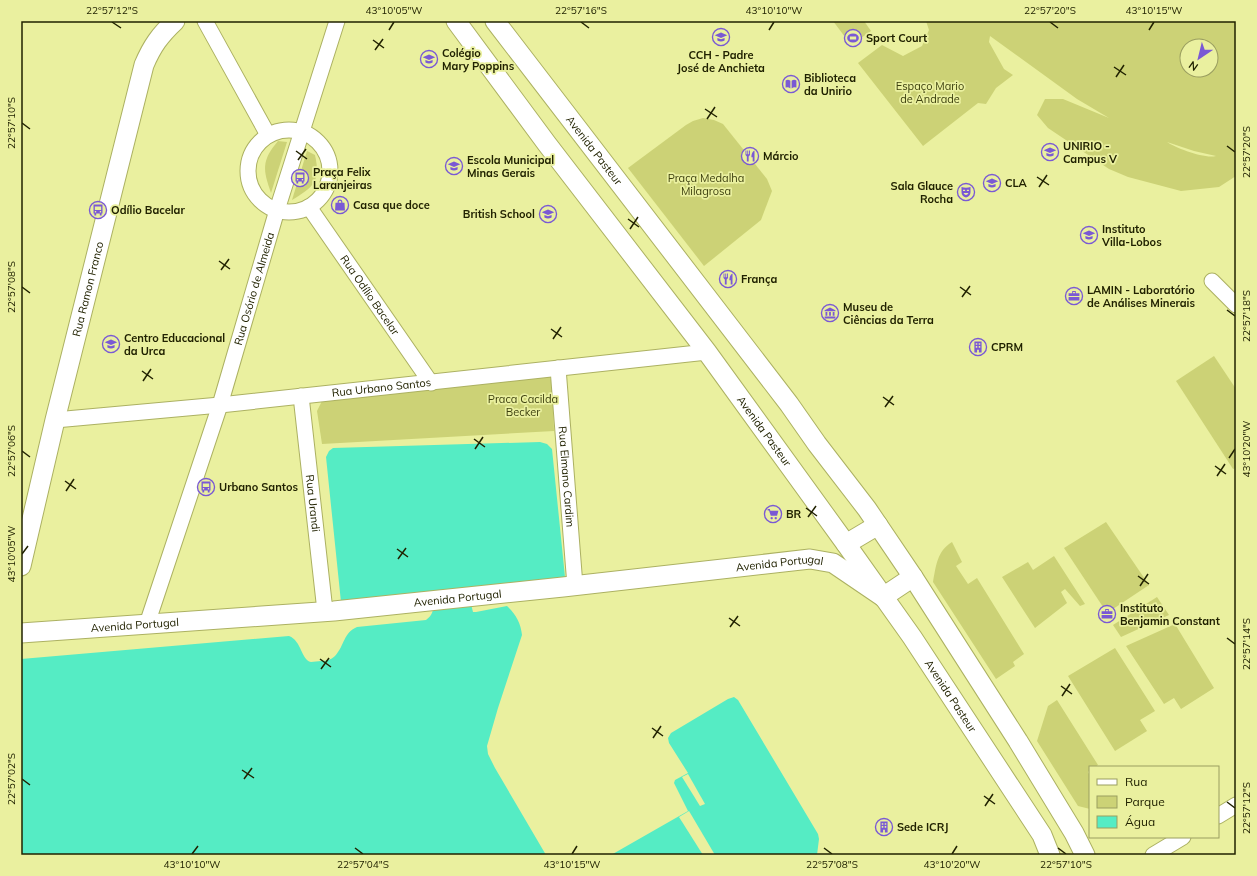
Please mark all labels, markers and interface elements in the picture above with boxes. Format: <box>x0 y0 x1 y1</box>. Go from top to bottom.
text: 22°57'12"S <box>86 4 138 17</box>
text: 43°10'05"W <box>366 4 422 17</box>
text: 22°57'16"S <box>555 4 607 17</box>
text: 43°10'10"W <box>746 4 802 17</box>
text: 22°57'20"S <box>1024 4 1076 17</box>
text: 43°10'15"W <box>1126 4 1182 17</box>
school or university icon: CCH - Padre José de Anchieta <box>711 27 731 47</box>
sports icon: Sport Court <box>843 28 863 48</box>
place label: Sport Court <box>866 31 927 45</box>
north arrow <box>1179 38 1219 78</box>
place label: Colégio Mary Poppins <box>442 46 515 73</box>
place label: CCH - Padre José de Anchieta <box>677 48 765 75</box>
school or university icon: Colégio Mary Poppins <box>419 49 439 69</box>
text: N <box>1186 58 1201 74</box>
place label: Biblioteca da Unirio <box>804 71 856 98</box>
library icon: Biblioteca da Unirio <box>781 74 801 94</box>
park label: Espaço Mario de Andrade <box>896 79 964 106</box>
text: 22°57'10"S <box>5 97 18 149</box>
street label: Avenida Pasteur <box>563 113 625 188</box>
text: 22°57'20"S <box>1240 126 1253 178</box>
place label: UNIRIO - Campus V <box>1063 139 1118 166</box>
school or university icon: UNIRIO - Campus V <box>1040 142 1060 162</box>
restaurant icon: Márcio <box>740 146 760 166</box>
place label: Márcio <box>763 149 799 163</box>
place label: Escola Municipal Minas Gerais <box>467 153 554 180</box>
school or university icon: Escola Municipal Minas Gerais <box>444 156 464 176</box>
place label: Praça Felix Laranjeiras <box>313 165 373 192</box>
bus stop icon: Praça Felix Laranjeiras <box>290 168 310 188</box>
park label: Praça Medalha Milagrosa <box>668 171 744 198</box>
school or university icon: CLA <box>982 173 1002 193</box>
place label: CLA <box>1005 176 1028 190</box>
place label: Sala Glauce Rocha <box>891 179 953 206</box>
theatre icon: Sala Glauce Rocha <box>956 182 976 202</box>
shop icon: Casa que doce <box>330 195 350 215</box>
place label: Casa que doce <box>353 198 430 212</box>
bus stop icon: Odílio Bacelar <box>88 200 108 220</box>
place label: Odílio Bacelar <box>111 203 185 217</box>
school or university icon: British School <box>538 204 558 224</box>
place label: British School <box>463 207 535 221</box>
place label: Instituto Villa-Lobos <box>1101 222 1162 249</box>
school or university icon: Instituto Villa-Lobos <box>1079 225 1099 245</box>
street label: Rua Osório de Almeida <box>231 231 277 347</box>
street label: Rua Ramon Franco <box>69 240 107 338</box>
street label: Rua Odílio Bacelar <box>337 252 403 338</box>
text: 22°57'08"S <box>5 261 18 313</box>
restaurant icon: França <box>718 269 738 289</box>
place label: França <box>741 272 777 286</box>
place label: LAMIN - Laboratório de Análises Minerais <box>1087 283 1195 310</box>
office icon: LAMIN - Laboratório de Análises Minerais <box>1064 286 1084 306</box>
text: 22°57'18"S <box>1240 290 1253 342</box>
place label: Museu de Ciências da Terra <box>843 300 934 327</box>
museum icon: Museu de Ciências da Terra <box>820 303 840 323</box>
place label: Centro Educacional da Urca <box>124 331 225 358</box>
school or university icon: Centro Educacional da Urca <box>101 334 121 354</box>
building icon: CPRM <box>968 337 988 357</box>
place label: CPRM <box>991 340 1023 354</box>
street label: Rua Urbano Santos <box>331 375 432 400</box>
park label: Praca Cacilda Becker <box>488 392 558 419</box>
street label: Avenida Pasteur <box>734 393 794 469</box>
text: 43°10'20"W <box>1240 421 1253 477</box>
text: 22°57'06"S <box>5 425 18 477</box>
street label: Rua Elmano Cardim <box>556 426 577 528</box>
street label: Rua Urandi <box>303 474 323 533</box>
bus stop icon: Urbano Santos <box>196 477 216 497</box>
place label: Urbano Santos <box>219 480 298 494</box>
supermarket icon: BR <box>763 504 783 524</box>
place label: BR <box>786 507 802 521</box>
text: 43°10'05"W <box>5 526 18 582</box>
street label: Avenida Portugal <box>735 552 825 574</box>
street label: Avenida Portugal <box>413 586 502 610</box>
place label: Instituto Benjamin Constant <box>1120 601 1220 628</box>
office icon: Instituto Benjamin Constant <box>1097 604 1117 624</box>
street label: Avenida Portugal <box>90 615 179 635</box>
text: 22°57'14"S <box>1240 618 1253 670</box>
street label: Avenida Pasteur <box>922 657 980 735</box>
text: 22°57'02"S <box>5 753 18 805</box>
legend <box>1089 766 1219 838</box>
text: Rua <box>1125 774 1147 789</box>
text: 22°57'12"S <box>1240 782 1253 834</box>
text: Parque <box>1125 794 1165 809</box>
text: Água <box>1125 814 1155 829</box>
building icon: Sede ICRJ <box>874 817 894 837</box>
place label: Sede ICRJ <box>897 820 948 834</box>
text: 43°10'10"W <box>164 858 220 871</box>
text: 22°57'04"S <box>337 858 389 871</box>
text: 43°10'15"W <box>544 858 600 871</box>
text: 22°57'08"S <box>806 858 858 871</box>
text: 43°10'20"W <box>924 858 980 871</box>
text: 22°57'10"S <box>1040 858 1092 871</box>

